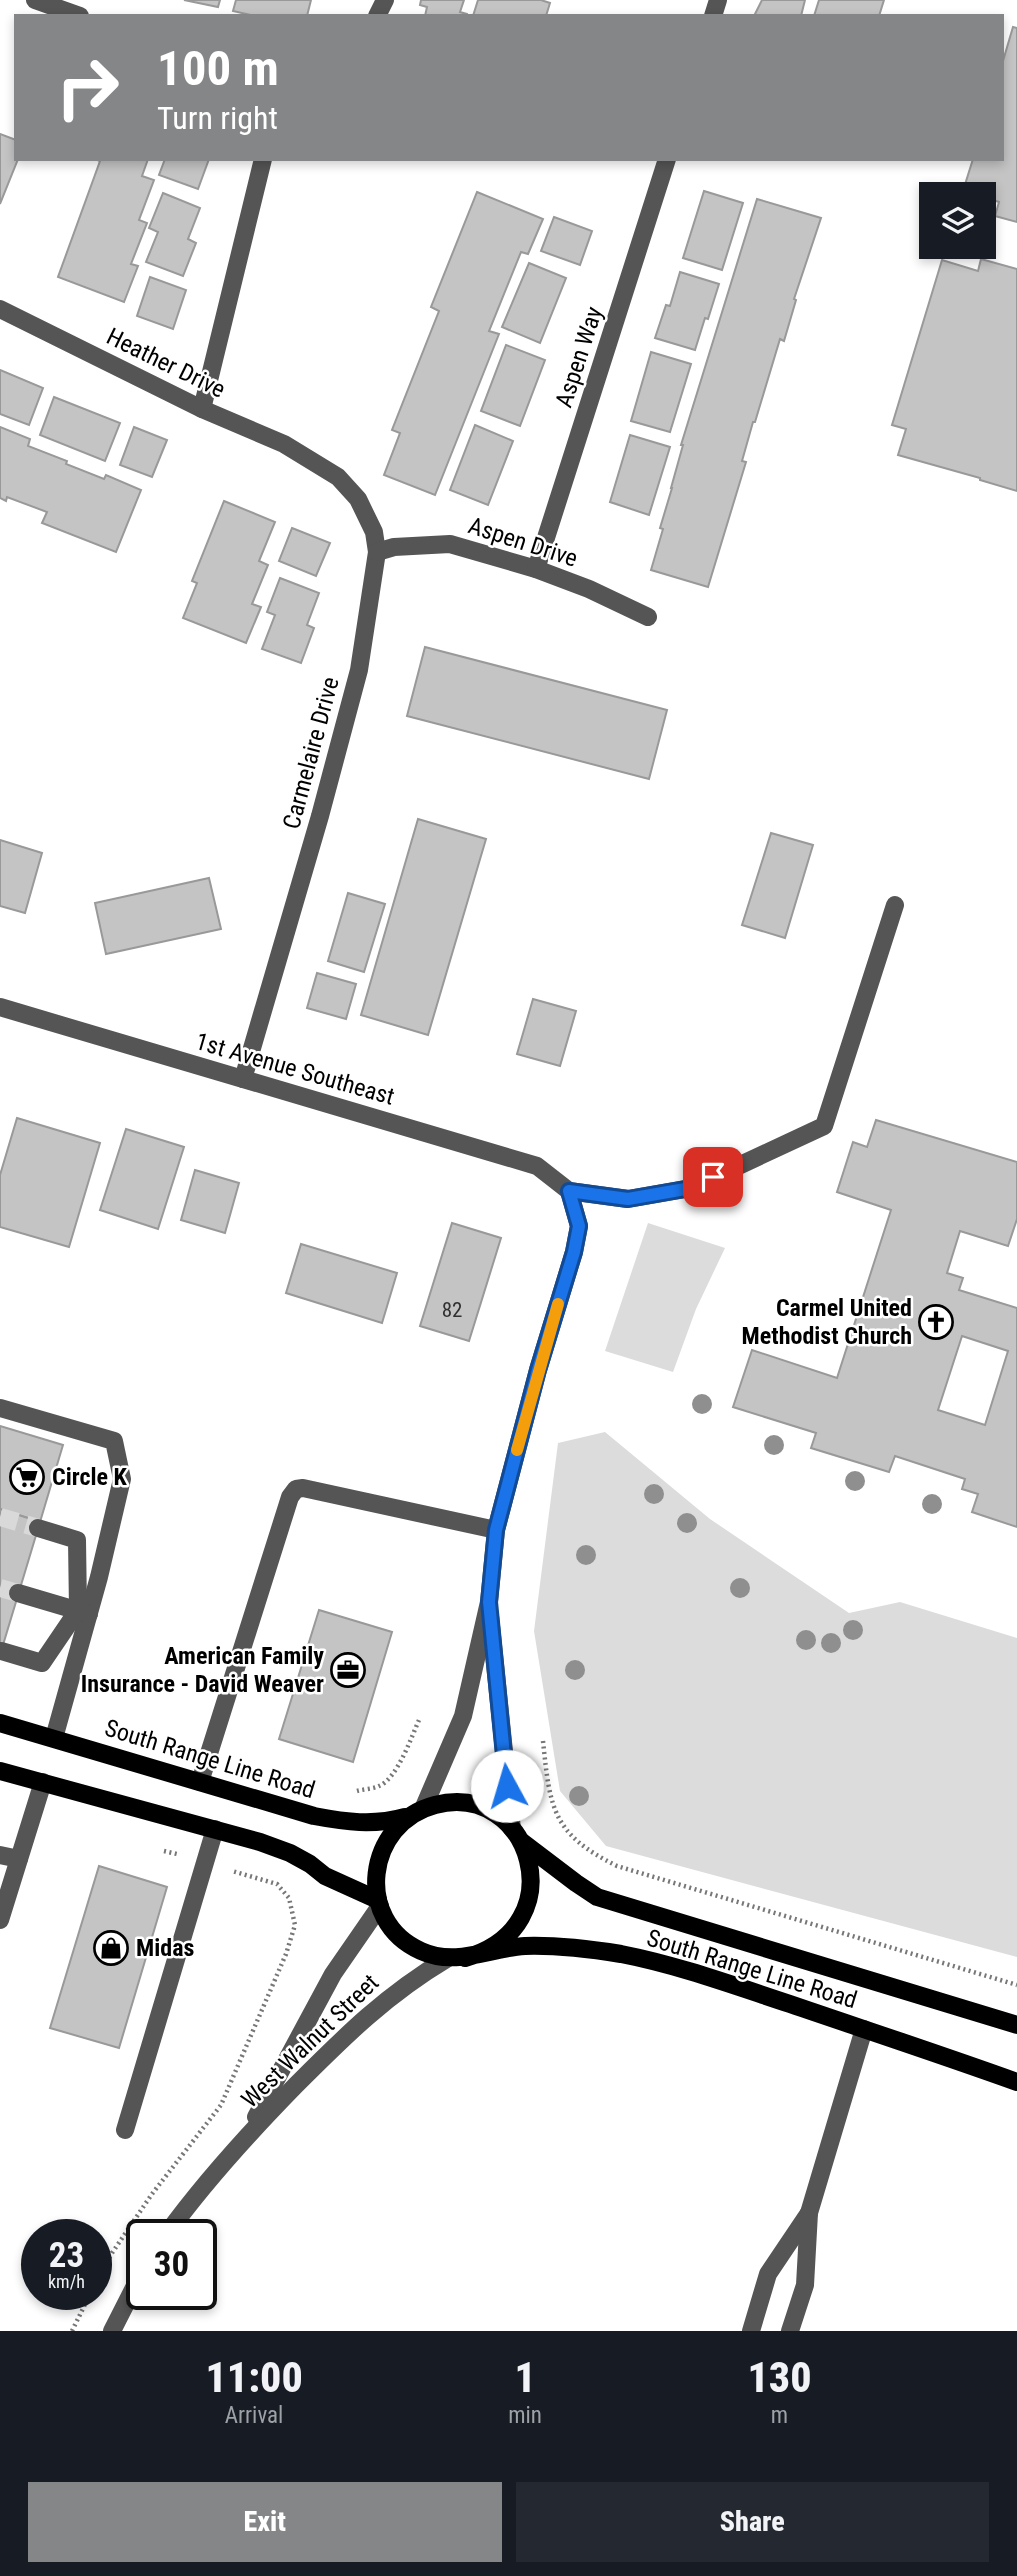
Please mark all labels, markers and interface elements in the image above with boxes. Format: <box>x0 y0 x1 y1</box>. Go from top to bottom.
text: 100 m <box>157 40 279 97</box>
icon: right <box>42 42 133 133</box>
text: Turn right <box>157 99 278 137</box>
map controls <box>919 182 996 259</box>
button: layers <box>919 182 996 259</box>
street label: Aspen Way <box>550 303 608 411</box>
street label: Heather Drive <box>102 322 230 404</box>
street label: Aspen Drive <box>465 511 581 573</box>
street label: Carmelaire Drive <box>277 674 345 832</box>
street label: 1st Avenue Southeast <box>192 1027 398 1111</box>
pin <box>683 1147 743 1207</box>
icon: arrive <box>694 1158 732 1196</box>
place label: Carmel United Methodist Church <box>742 1294 912 1350</box>
house number: 82 <box>442 1298 462 1322</box>
church icon: Carmel United Methodist Church <box>917 1303 955 1341</box>
supermarket icon: Circle K <box>8 1458 46 1496</box>
place label: Circle K <box>52 1463 128 1491</box>
place label: American Family Insurance - David Weaver <box>81 1642 324 1698</box>
office icon: American Family Insurance - David Weaver <box>329 1651 367 1689</box>
street label: South Range Line Road <box>102 1714 318 1804</box>
position arrow <box>470 1749 544 1823</box>
street label: South Range Line Road <box>644 1924 860 2014</box>
shop icon: Midas <box>92 1929 130 1967</box>
place label: Midas <box>136 1934 194 1962</box>
street label: West Walnut Street <box>236 1969 384 2113</box>
speed limit sign: 30 <box>126 2219 217 2310</box>
text: 23 <box>49 2235 84 2276</box>
text: km/h <box>48 2271 85 2292</box>
text: 11:00 <box>205 2353 303 2402</box>
text: 1 <box>514 2353 536 2402</box>
text: 130 <box>747 2353 812 2402</box>
text: Arrival <box>225 2402 283 2429</box>
text: min <box>508 2402 542 2429</box>
text: m <box>771 2402 788 2429</box>
button: Exit <box>28 2482 502 2562</box>
button: Share <box>516 2482 989 2562</box>

